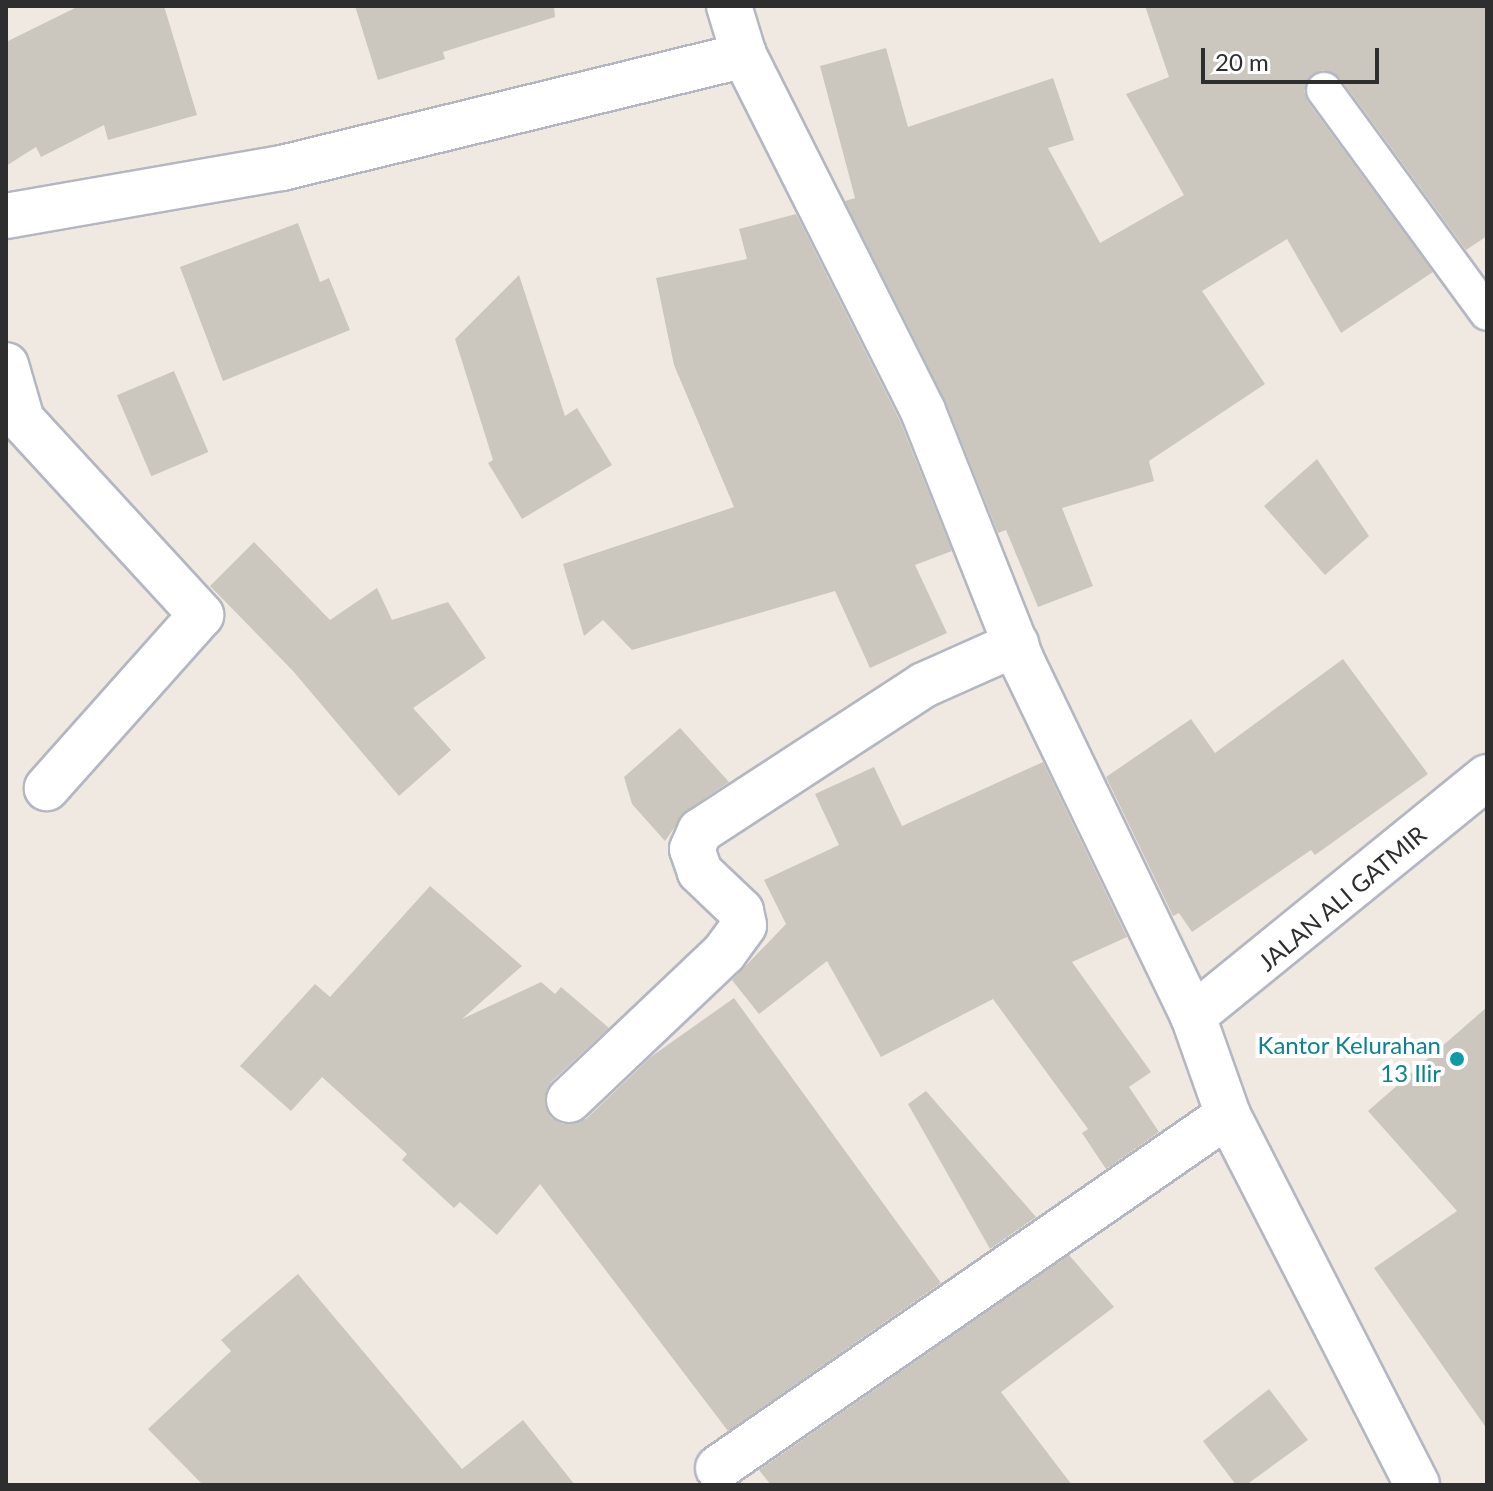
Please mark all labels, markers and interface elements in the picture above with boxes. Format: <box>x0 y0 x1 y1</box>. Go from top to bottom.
scale bar <box>1205 32 1383 82</box>
text: 20 m <box>1215 47 1269 76</box>
street label: JALAN ALI GATMIR <box>1252 819 1432 977</box>
place label: Kantor Kelurahan 13 Ilir <box>1257 1031 1441 1087</box>
marker: Kantor Kelurahan 13 Ilir <box>1448 1050 1466 1068</box>

